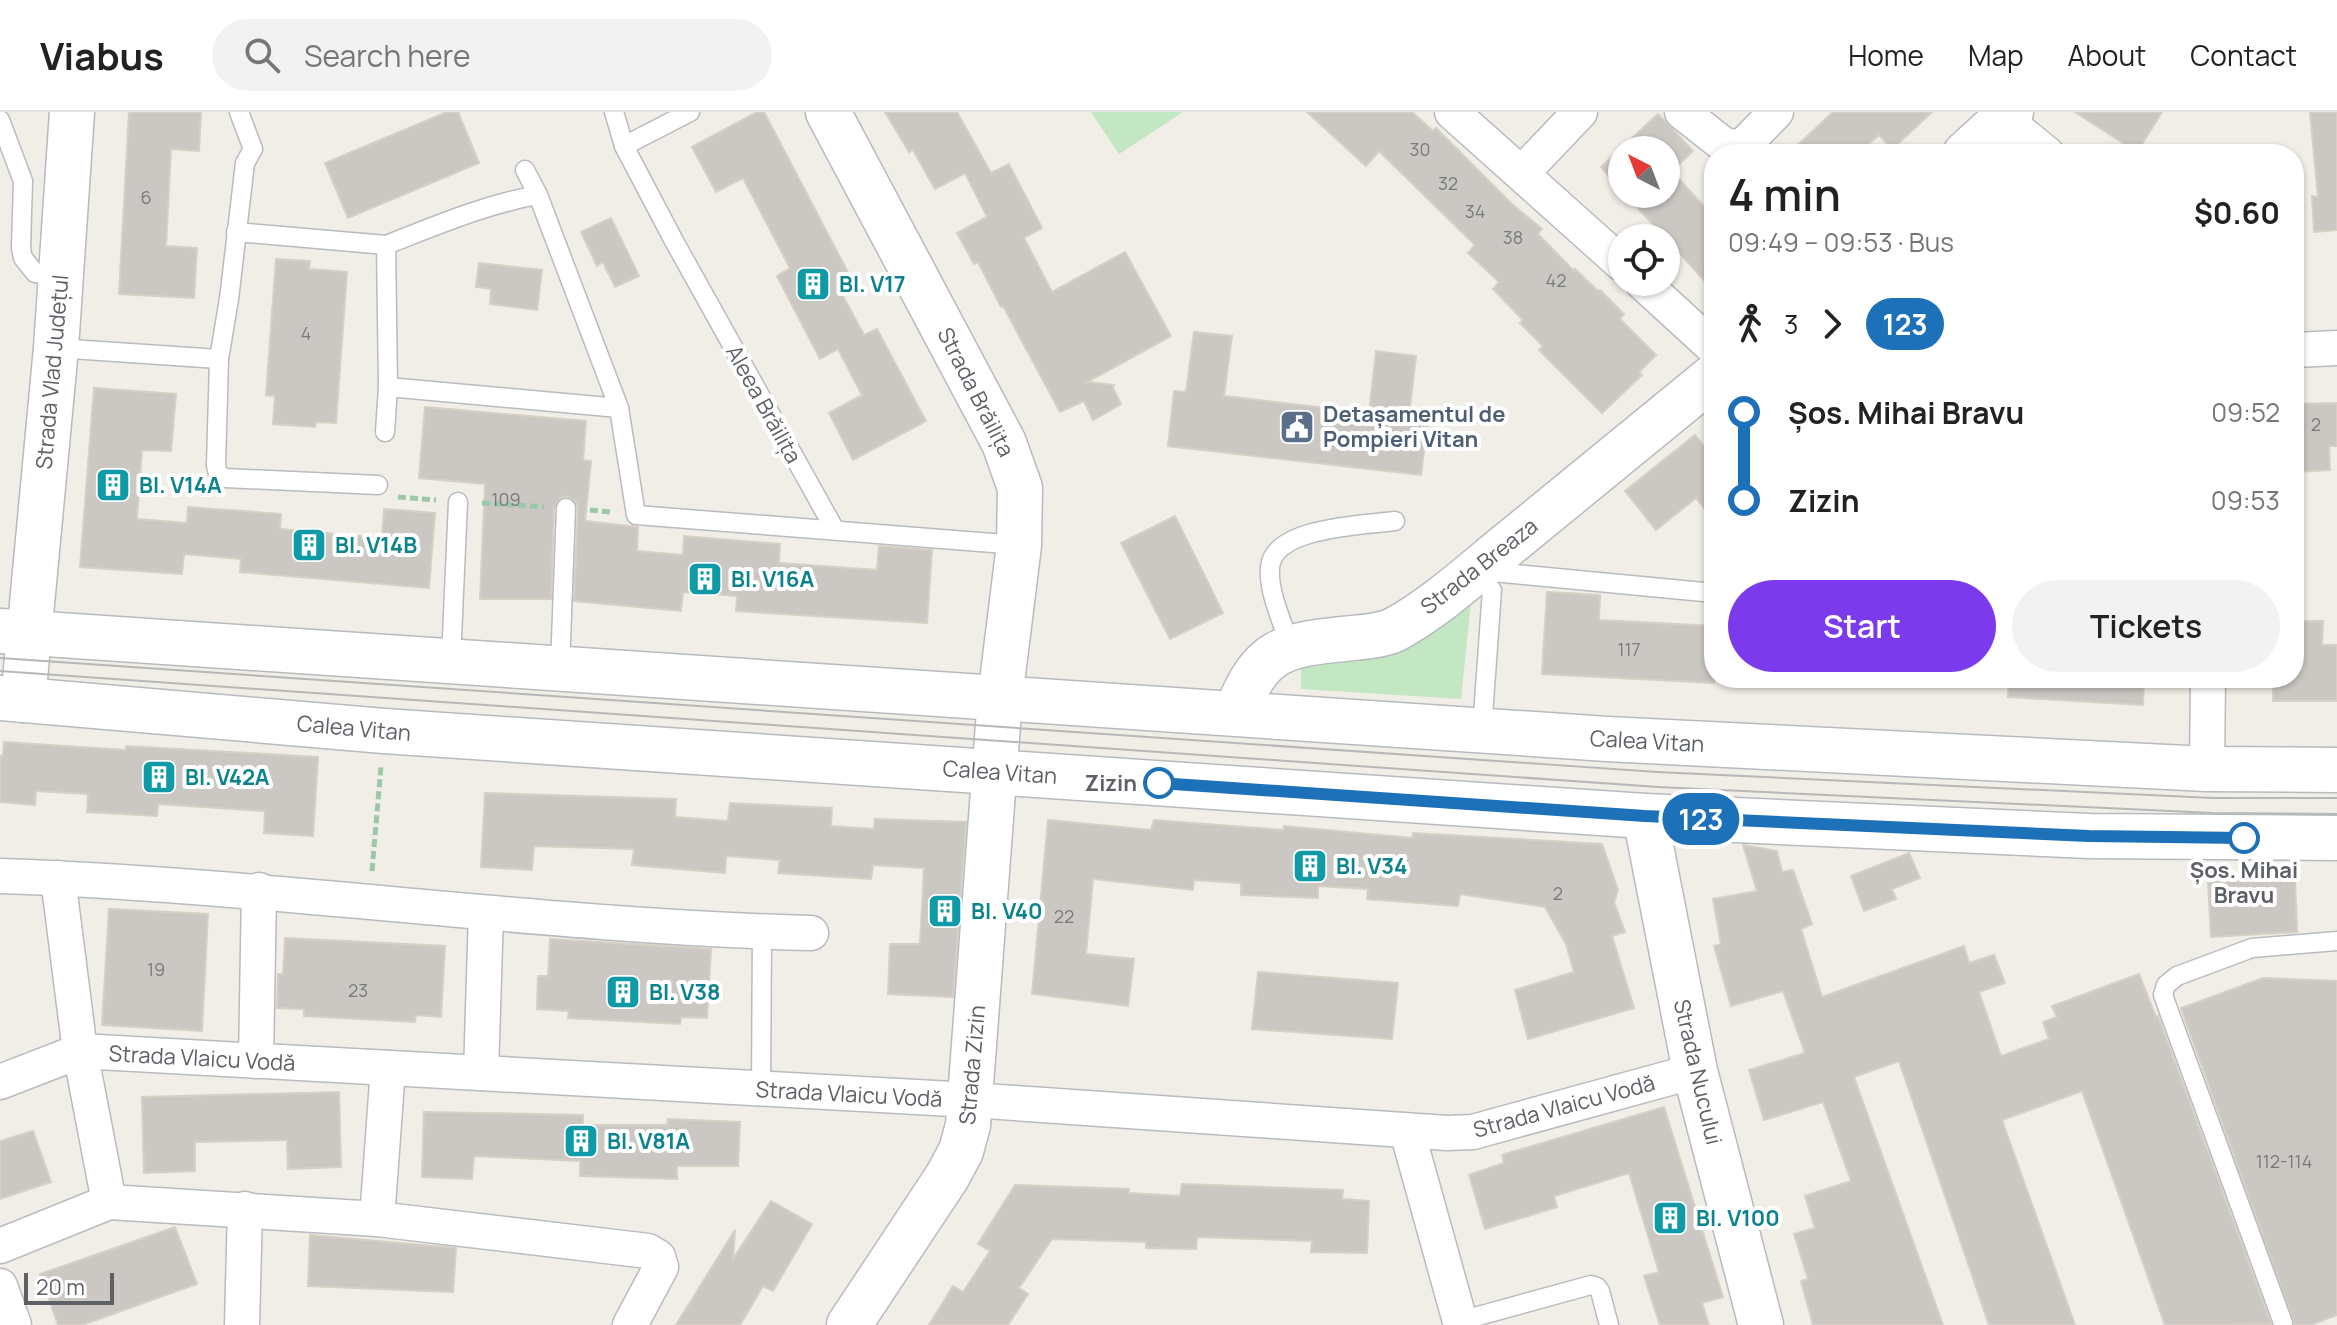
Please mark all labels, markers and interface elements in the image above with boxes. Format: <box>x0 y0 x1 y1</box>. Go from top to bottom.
search box <box>212 19 772 91</box>
text: Viabus <box>40 29 164 81</box>
icon: search <box>240 33 284 77</box>
text: Search here <box>304 35 471 76</box>
text: Home <box>1848 36 1924 74</box>
text: Map <box>1968 36 2024 74</box>
text: About <box>2068 36 2146 74</box>
text: Contact <box>2190 36 2297 74</box>
north arrow <box>1608 136 1680 208</box>
map controls <box>1608 136 1680 296</box>
house number: 30 <box>1410 137 1430 161</box>
text: 4 min <box>1728 164 1841 224</box>
house number: 32 <box>1438 171 1458 195</box>
house number: 6 <box>140 185 152 209</box>
text: $0.60 <box>2194 192 2280 233</box>
house number: 34 <box>1465 199 1485 223</box>
button: locate <box>1608 224 1680 296</box>
text: 09:49 – 09:53 · Bus <box>1728 224 1954 260</box>
house number: 38 <box>1503 225 1523 249</box>
building icon: Bl. V17 <box>794 265 832 303</box>
house number: 42 <box>1546 268 1566 292</box>
place label: Bl. V17 <box>839 269 906 299</box>
street label: Strada Vlad Județul <box>29 273 75 471</box>
icon: walk <box>1728 302 1772 346</box>
icon: forward <box>1810 302 1854 346</box>
text: 123 <box>1882 305 1928 343</box>
text: 3 <box>1784 306 1798 342</box>
house number: 4 <box>301 321 311 345</box>
street label: Strada Brăilița <box>931 322 1021 462</box>
street label: Aleea Brăilița <box>719 340 809 468</box>
text: Șos. Mihai Bravu <box>1788 392 2024 433</box>
text: 09:52 <box>2211 394 2280 430</box>
place label: Detașamentul de Pompieri Vitan <box>1323 399 1505 454</box>
public building icon: Detașamentul de Pompieri Vitan <box>1278 408 1316 446</box>
house number: 2 <box>2311 412 2321 436</box>
building icon: Bl. V14A <box>94 466 132 504</box>
place label: Bl. V14A <box>139 470 222 500</box>
text: Zizin <box>1788 480 1860 521</box>
text: 09:53 <box>2211 482 2280 518</box>
house number: 109 <box>491 487 521 511</box>
street label: Strada Breaza <box>1414 511 1544 621</box>
building icon: Bl. V14B <box>290 526 328 564</box>
place label: Bl. V14B <box>335 530 417 560</box>
building icon: Bl. V16A <box>686 560 724 598</box>
place label: Bl. V16A <box>731 564 815 594</box>
button: Start <box>1728 580 1996 672</box>
button: Tickets <box>2012 580 2280 672</box>
house number: 117 <box>1617 637 1641 661</box>
street label: Calea Vitan <box>296 708 412 748</box>
street label: Calea Vitan <box>1589 723 1705 759</box>
street label: Calea Vitan <box>942 753 1058 791</box>
building icon: Bl. V42A <box>140 758 178 796</box>
place label: Bl. V42A <box>185 762 270 792</box>
place label: Zizin <box>1085 768 1137 798</box>
marker: Zizin <box>1144 768 1174 798</box>
line badge: 123 <box>1655 793 1747 845</box>
text: 123 <box>1678 800 1724 838</box>
marker: Șos. Mihai Bravu <box>2229 823 2259 853</box>
building icon: Bl. V34 <box>1291 847 1329 885</box>
place label: Bl. V34 <box>1336 851 1407 881</box>
place label: Șos. Mihai Bravu <box>2190 855 2298 910</box>
house number: 2 <box>1553 881 1563 905</box>
building icon: Bl. V40 <box>926 892 964 930</box>
place label: Bl. V40 <box>971 896 1043 926</box>
house number: 22 <box>1054 904 1074 928</box>
house number: 19 <box>147 957 165 981</box>
building icon: Bl. V38 <box>604 973 642 1011</box>
place label: Bl. V38 <box>649 977 721 1007</box>
house number: 23 <box>348 978 368 1002</box>
street label: Strada Nucului <box>1667 996 1729 1148</box>
street label: Strada Zizin <box>952 1004 992 1126</box>
street label: Strada Vlaicu Vodă <box>108 1038 296 1078</box>
street label: Strada Vlaicu Vodă <box>1470 1067 1658 1145</box>
street label: Strada Vlaicu Vodă <box>755 1074 943 1114</box>
building icon: Bl. V81A <box>562 1122 600 1160</box>
place label: Bl. V81A <box>607 1126 690 1156</box>
house number: 112-114 <box>2256 1149 2312 1173</box>
building icon: Bl. V100 <box>1651 1199 1689 1237</box>
place label: Bl. V100 <box>1696 1203 1780 1233</box>
scale bar <box>24 1269 114 1305</box>
text: 20 m <box>36 1272 85 1302</box>

